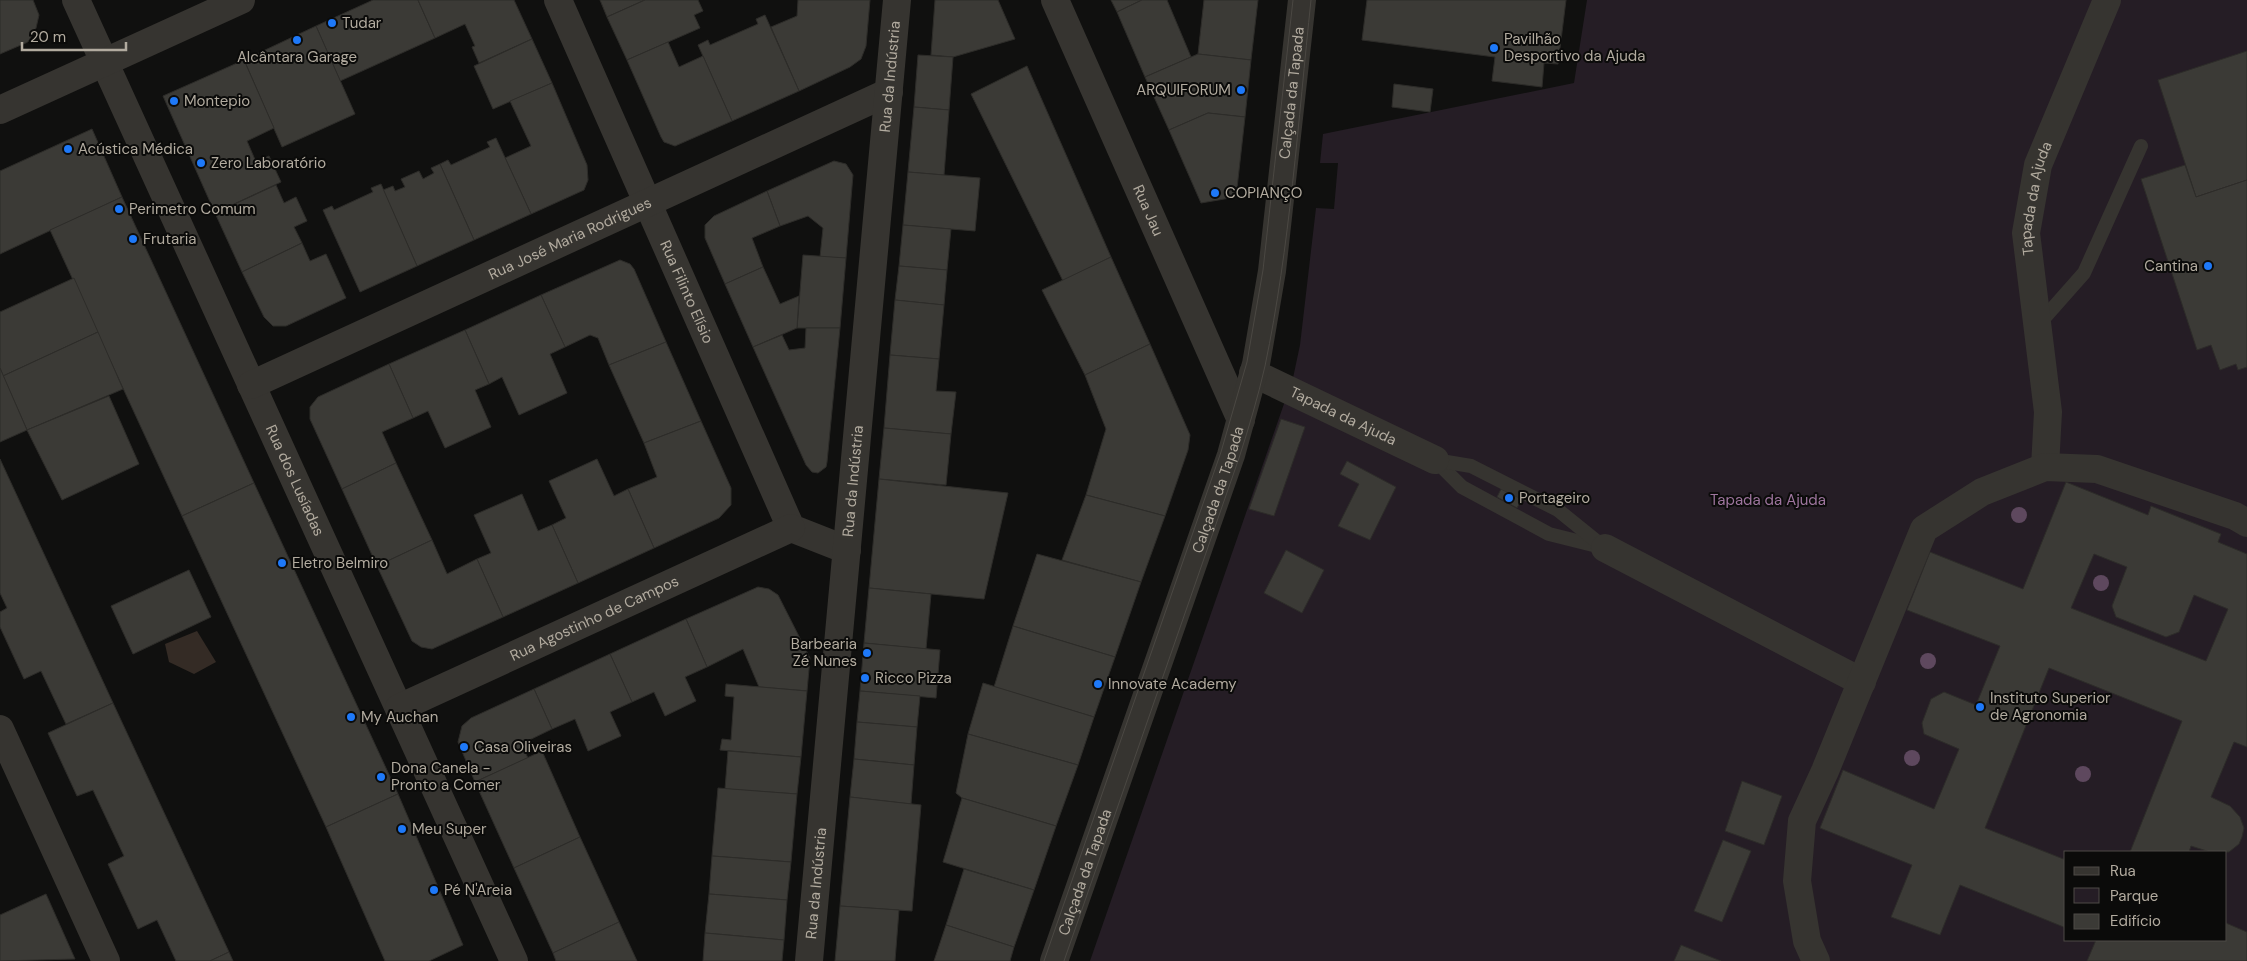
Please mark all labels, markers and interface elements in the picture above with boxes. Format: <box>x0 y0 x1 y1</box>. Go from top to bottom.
place label: Tudar <box>342 13 382 33</box>
marker: Tudar <box>326 17 338 29</box>
scale bar <box>22 20 126 52</box>
street label: Rua da Indústria <box>875 20 905 133</box>
street label: Calçada da Tapada <box>1274 26 1309 160</box>
text: 20 m <box>30 27 66 47</box>
place label: Pavilhão Desportivo da Ajuda <box>1504 29 1645 66</box>
marker: Alcântara Garage <box>291 34 303 46</box>
marker: Pavilhão Desportivo da Ajuda <box>1488 42 1500 54</box>
place label: Alcântara Garage <box>237 47 357 67</box>
place label: ARQUIFORUM <box>1136 80 1231 100</box>
marker: ARQUIFORUM <box>1235 84 1247 96</box>
place label: Montepio <box>184 91 250 111</box>
marker: Montepio <box>168 95 180 107</box>
place label: Acústica Médica <box>78 139 193 159</box>
street label: Tapada da Ajuda <box>2016 139 2057 256</box>
marker: Acústica Médica <box>62 143 74 155</box>
place label: Zero Laboratório <box>211 153 326 173</box>
marker: Zero Laboratório <box>195 157 207 169</box>
street label: Rua Jau <box>1128 182 1168 239</box>
place label: COPIANÇO <box>1225 183 1302 203</box>
marker: COPIANÇO <box>1209 187 1221 199</box>
street label: Rua José Maria Rodrigues <box>485 192 655 285</box>
place label: Perimetro Comum <box>129 199 256 219</box>
marker: Perimetro Comum <box>113 203 125 215</box>
place label: Frutaria <box>143 229 197 249</box>
marker: Frutaria <box>127 233 139 245</box>
street label: Rua Filinto Elísio <box>655 237 718 347</box>
place label: Cantina <box>2144 256 2198 276</box>
marker: Cantina <box>2202 260 2214 272</box>
street label: Tapada da Ajuda <box>1287 382 1400 450</box>
street label: Rua dos Lusíadas <box>261 422 329 539</box>
street label: Rua da Indústria <box>838 424 868 538</box>
street label: Calçada da Tapada <box>1187 424 1248 556</box>
place label: Portageiro <box>1519 488 1590 508</box>
park label: Tapada da Ajuda <box>1710 490 1826 510</box>
marker: Portageiro <box>1503 492 1515 504</box>
place label: Eletro Belmiro <box>292 553 388 573</box>
marker: Eletro Belmiro <box>276 557 288 569</box>
street label: Rua Agostinho de Campos <box>507 571 682 666</box>
place label: Barbearia Zé Nunes <box>791 634 857 671</box>
marker: Barbearia Zé Nunes <box>861 647 873 659</box>
place label: Ricco Pizza <box>875 668 952 688</box>
marker: Ricco Pizza <box>859 672 871 684</box>
place label: Innovate Academy <box>1108 674 1237 694</box>
marker: Innovate Academy <box>1092 678 1104 690</box>
place label: Instituto Superior de Agronomia <box>1990 688 2111 725</box>
marker: Instituto Superior de Agronomia <box>1974 701 1986 713</box>
place label: My Auchan <box>361 707 438 727</box>
marker: My Auchan <box>345 711 357 723</box>
place label: Casa Oliveiras <box>474 737 572 757</box>
marker: Casa Oliveiras <box>458 741 470 753</box>
place label: Dona Canela - Pronto a Comer <box>391 758 501 795</box>
marker: Dona Canela - Pronto a Comer <box>375 771 387 783</box>
street label: Calçada da Tapada <box>1054 806 1116 938</box>
place label: Meu Super <box>412 819 487 839</box>
marker: Meu Super <box>396 823 408 835</box>
street label: Rua da Indústria <box>801 827 831 940</box>
legend <box>2064 851 2227 941</box>
text: Rua <box>2110 861 2136 881</box>
place label: Pé N'Areia <box>444 880 512 900</box>
marker: Pé N'Areia <box>428 884 440 896</box>
text: Parque <box>2110 886 2158 906</box>
text: Edifício <box>2110 911 2161 931</box>

